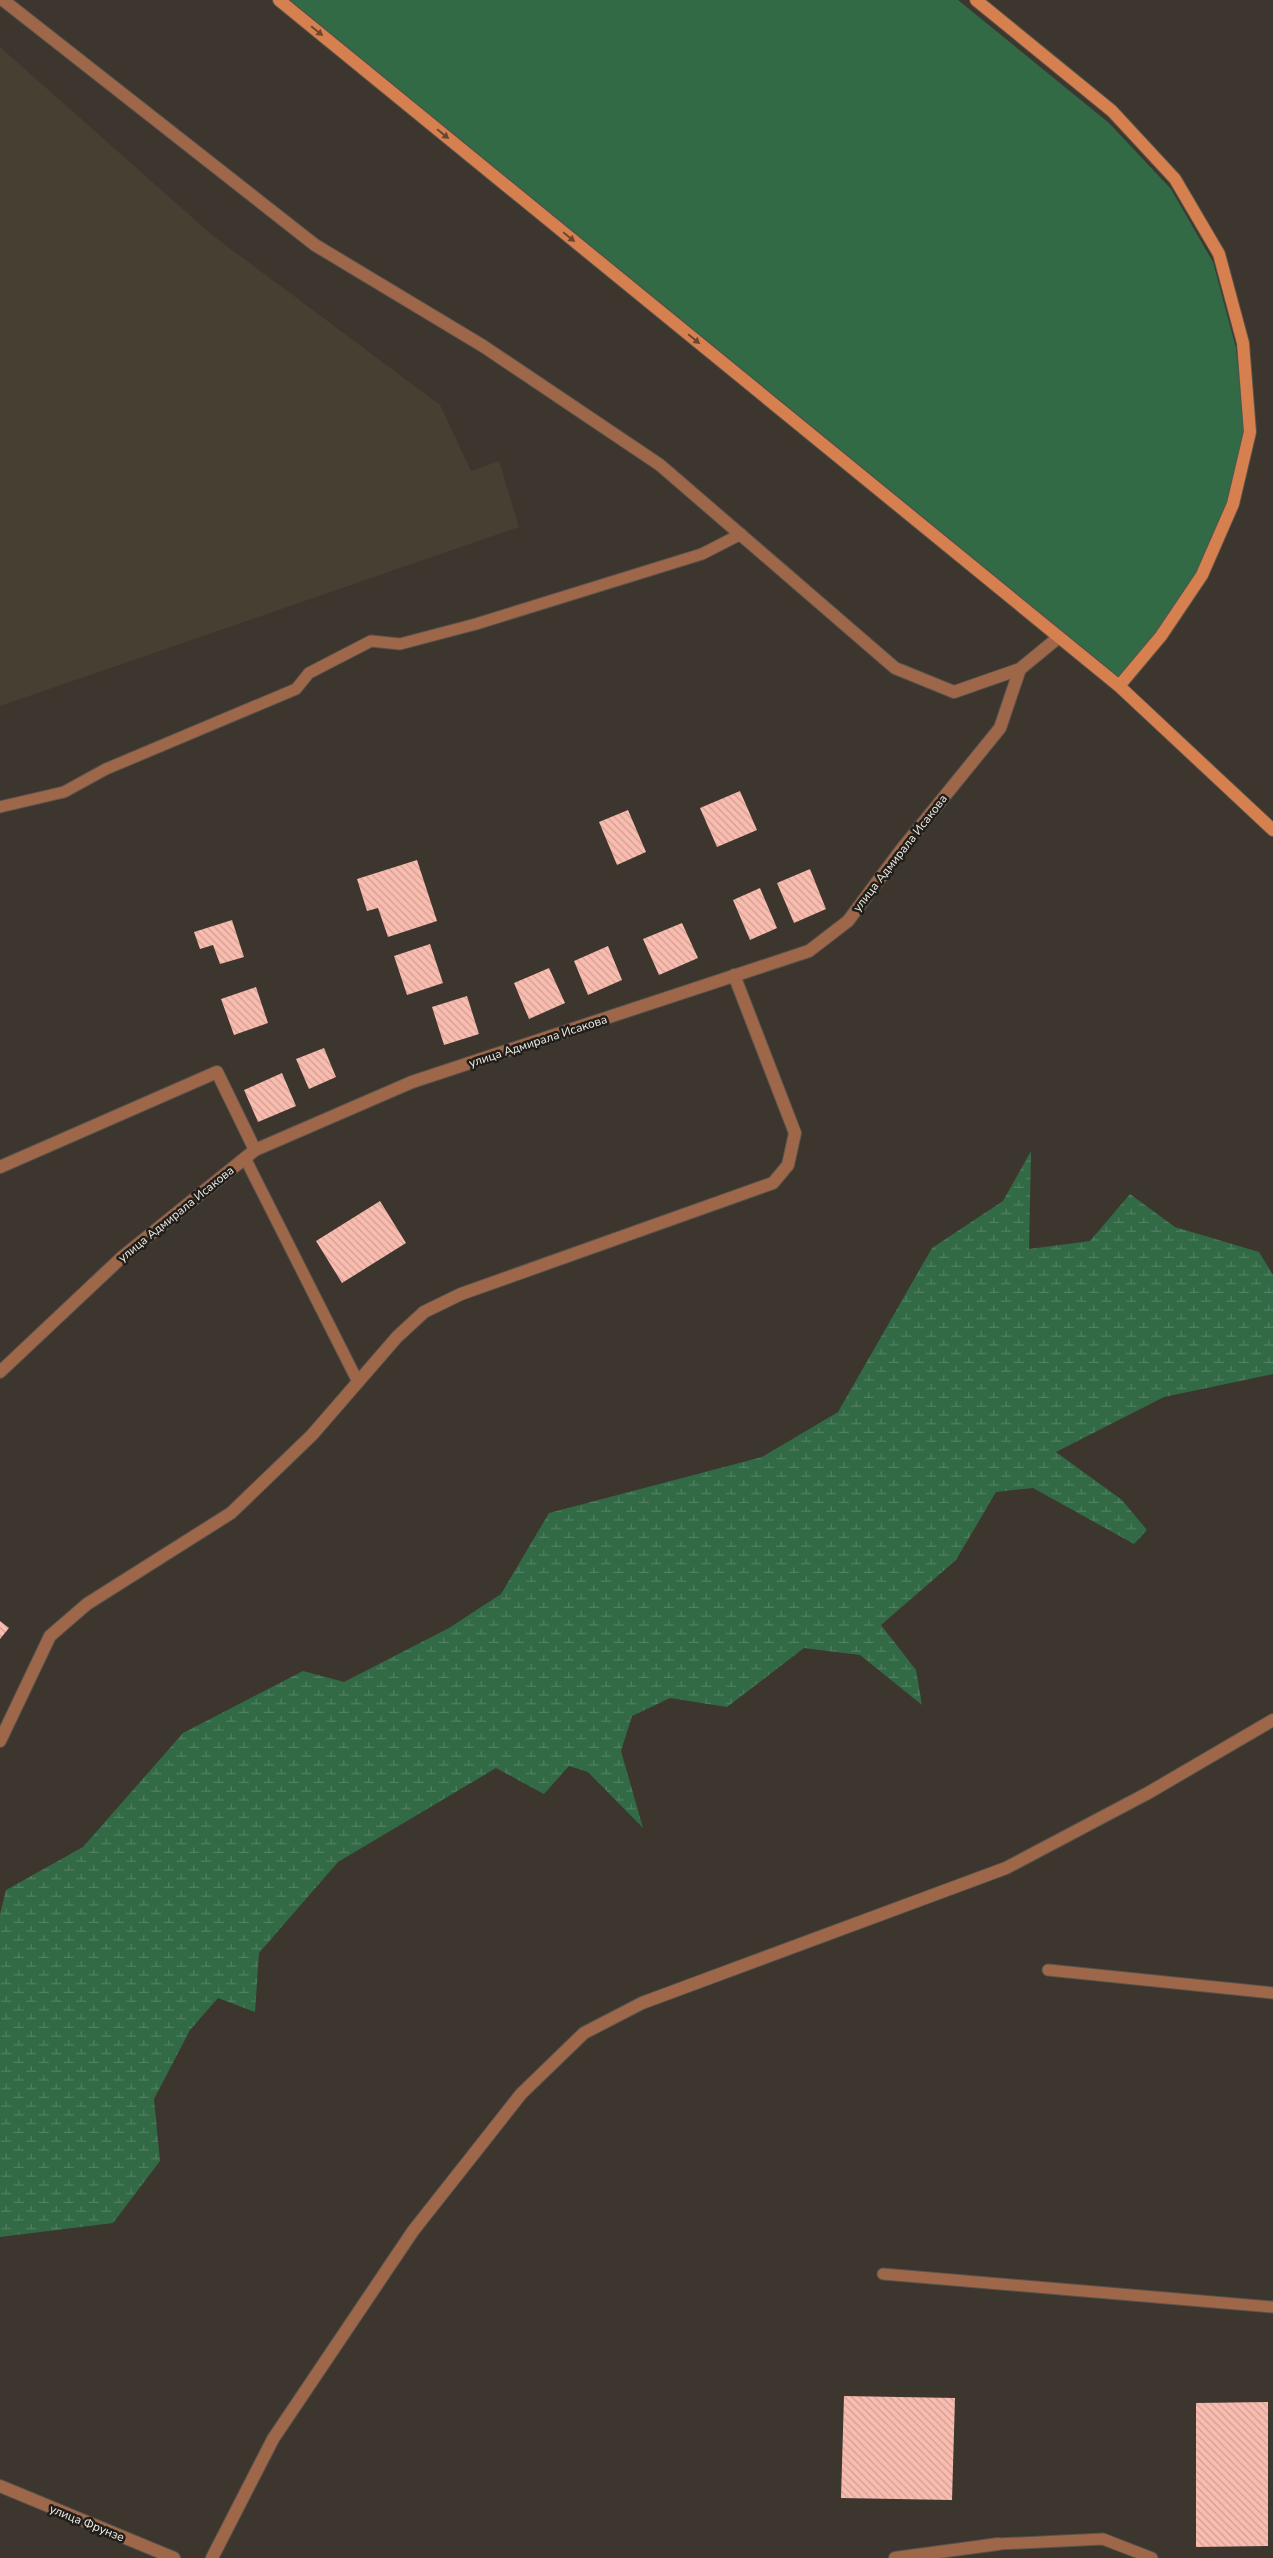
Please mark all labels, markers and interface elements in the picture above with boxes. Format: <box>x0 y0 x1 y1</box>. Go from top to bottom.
one-way arrow <box>310 25 323 36</box>
one-way arrow <box>436 128 449 139</box>
one-way arrow <box>562 231 575 242</box>
one-way arrow <box>688 334 701 345</box>
street label: улица Адмирала Исакова <box>849 791 951 915</box>
street label: улица Адмирала Исакова <box>467 1011 609 1071</box>
street label: улица Адмирала Исакова <box>115 1162 237 1266</box>
street label: улица Фрунзе <box>47 2501 127 2545</box>

